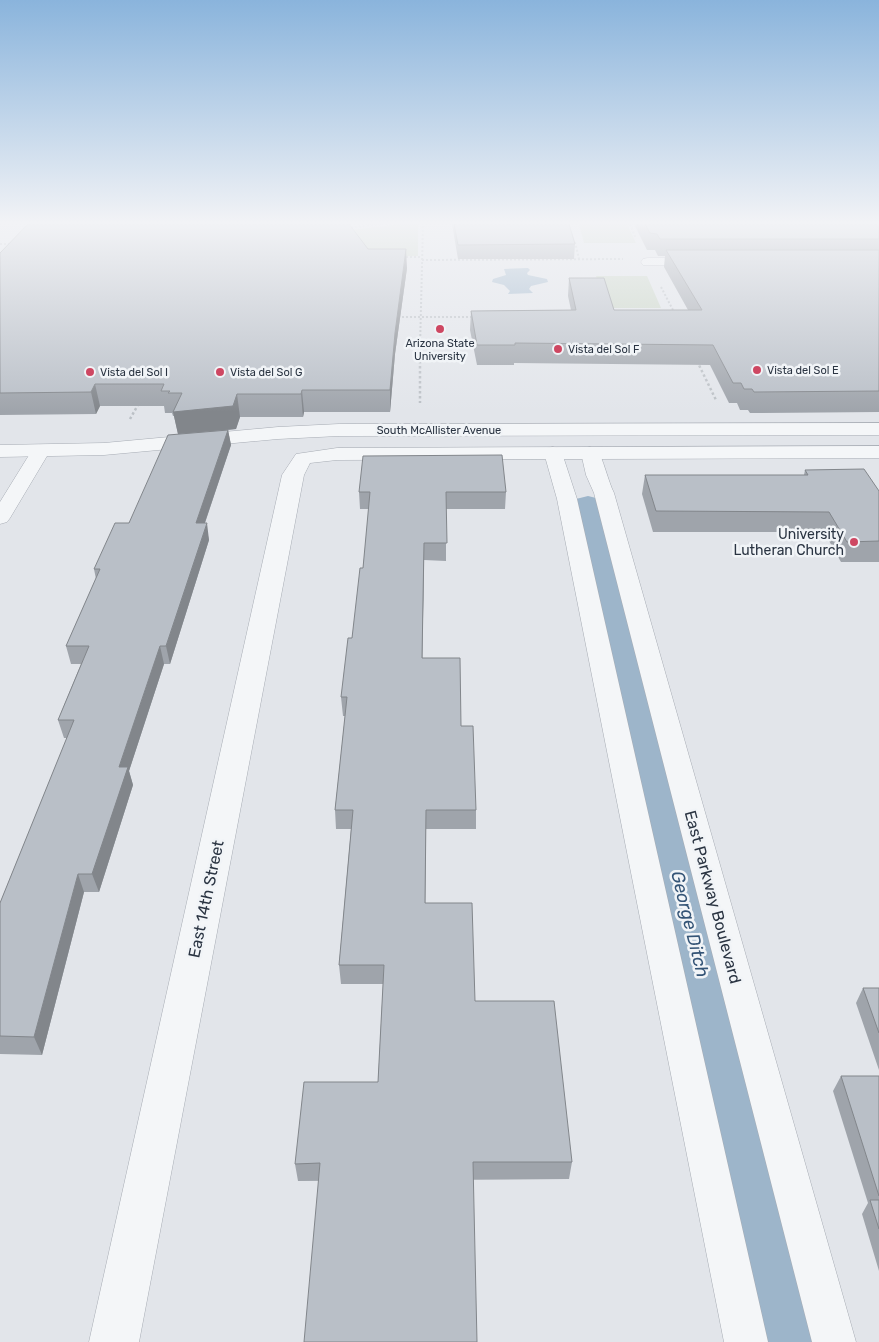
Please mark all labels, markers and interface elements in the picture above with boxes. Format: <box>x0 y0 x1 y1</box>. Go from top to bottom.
marker: Arizona State University <box>434 323 446 335</box>
place label: Arizona State University <box>405 337 475 363</box>
marker: Vista del Sol F <box>552 343 564 355</box>
place label: Vista del Sol F <box>568 343 640 356</box>
marker: Vista del Sol E <box>751 364 763 376</box>
place label: Vista del Sol E <box>767 364 839 377</box>
marker: Vista del Sol I <box>84 366 96 378</box>
place label: Vista del Sol I <box>100 366 168 379</box>
marker: Vista del Sol G <box>214 366 226 378</box>
place label: Vista del Sol G <box>230 366 303 379</box>
street label: South McAllister Avenue <box>377 424 501 437</box>
place label: University Lutheran Church <box>734 526 844 559</box>
marker: University Lutheran Church <box>848 536 860 548</box>
street label: East Parkway Boulevard <box>681 808 745 986</box>
street label: East 14th Street <box>184 838 228 960</box>
water label: George Ditch <box>666 868 714 980</box>

